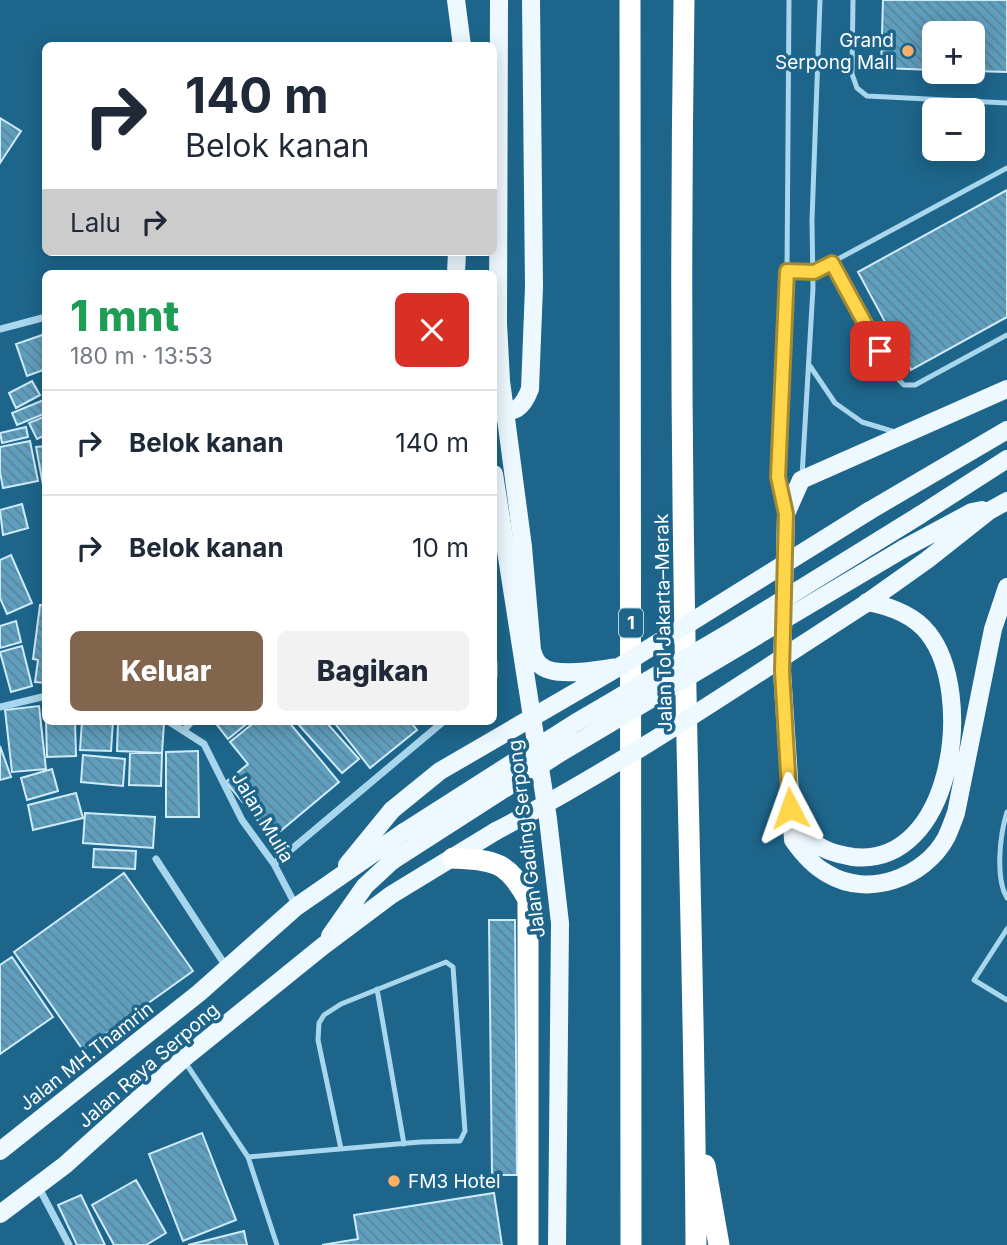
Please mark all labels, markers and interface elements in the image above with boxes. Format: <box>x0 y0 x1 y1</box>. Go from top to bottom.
map controls <box>922 21 985 161</box>
button: + <box>922 21 985 84</box>
place label: Grand Serpong Mall <box>775 29 894 74</box>
marker: Grand Serpong Mall <box>900 43 916 59</box>
text: 140 m <box>185 66 329 125</box>
icon: right <box>70 70 161 161</box>
button: − <box>922 98 985 161</box>
text: Belok kanan <box>185 126 369 165</box>
icon: right <box>135 203 173 241</box>
text: Lalu <box>70 207 121 238</box>
text: 1 mnt <box>70 290 179 341</box>
button: close <box>395 293 469 367</box>
pin <box>850 321 910 381</box>
icon: arrive <box>861 332 899 370</box>
text: 180 m · 13:53 <box>70 342 213 370</box>
icon: right <box>70 424 108 462</box>
text: Belok kanan <box>129 427 284 458</box>
text: 140 m <box>395 427 469 458</box>
street label: Jalan Tol Jakarta–Merak <box>650 513 677 732</box>
icon: right <box>70 529 108 567</box>
text: Belok kanan <box>129 532 284 563</box>
text: 10 m <box>412 532 469 563</box>
road number: 1 <box>619 608 643 638</box>
button: Keluar <box>70 631 263 711</box>
button: Bagikan <box>277 631 469 711</box>
street label: Jalan Gading Serpong <box>503 739 550 939</box>
street label: Jalan Mulia <box>227 768 299 867</box>
position arrow <box>753 771 827 845</box>
street label: Jalan MH.Thamrin <box>15 997 158 1116</box>
street label: Jalan Raya Serpong <box>73 998 223 1133</box>
place label: FM3 Hotel <box>408 1170 501 1193</box>
marker: FM3 Hotel <box>386 1173 402 1189</box>

